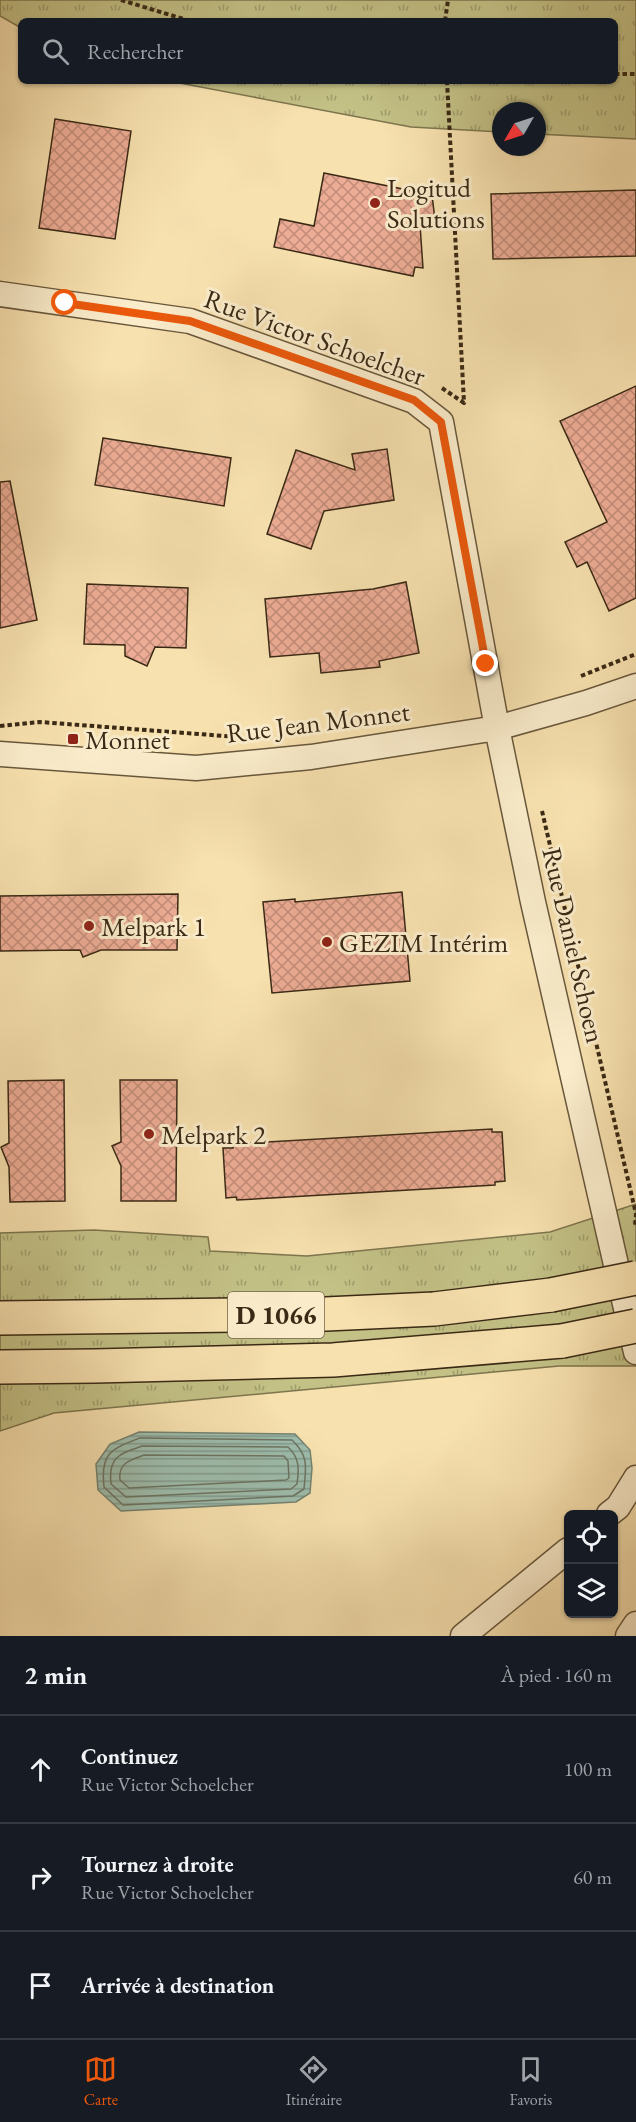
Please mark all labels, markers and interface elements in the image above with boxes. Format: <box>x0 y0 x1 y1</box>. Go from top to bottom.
search box <box>18 18 618 84</box>
icon: search <box>39 35 72 68</box>
text: Rechercher <box>87 37 183 66</box>
north arrow <box>492 102 546 156</box>
place label: Logitud Solutions <box>387 170 485 236</box>
marker: Logitud Solutions <box>368 196 382 210</box>
street label: Rue Victor Schoelcher <box>199 281 431 393</box>
route start <box>51 289 77 315</box>
route end <box>472 650 498 676</box>
street label: Rue Jean Monnet <box>224 693 412 751</box>
place label: Monnet <box>85 722 170 757</box>
marker: Monnet <box>66 732 80 746</box>
street label: Rue Daniel Schoen <box>535 844 613 1046</box>
place label: Melpark 1 <box>101 909 206 944</box>
marker: Melpark 1 <box>82 919 96 933</box>
place label: GEZIM Intérim <box>339 925 508 960</box>
marker: GEZIM Intérim <box>320 935 334 949</box>
place label: Melpark 2 <box>161 1117 266 1152</box>
marker: Melpark 2 <box>142 1127 156 1141</box>
road number: D 1066 <box>228 1292 324 1338</box>
map controls <box>564 1510 618 1618</box>
button: locate <box>564 1510 618 1564</box>
button: layers <box>564 1564 618 1618</box>
text: 2 min <box>24 1658 87 1692</box>
text: À pied · 160 m <box>501 1662 612 1688</box>
text: Continuez <box>81 1742 178 1771</box>
icon: ahead <box>24 1753 57 1786</box>
text: 100 m <box>564 1756 612 1782</box>
text: Rue Victor Schoelcher <box>81 1771 254 1797</box>
text: Tournez à droite <box>81 1850 234 1879</box>
icon: right <box>24 1861 57 1894</box>
text: 60 m <box>573 1864 612 1890</box>
text: Rue Victor Schoelcher <box>81 1879 254 1905</box>
icon: arrive <box>24 1969 57 2002</box>
text: Arrivée à destination <box>81 1971 274 2000</box>
tab: Carte <box>84 2053 118 2110</box>
tab: Itinéraire <box>286 2053 342 2110</box>
tab: Favoris <box>509 2053 552 2110</box>

